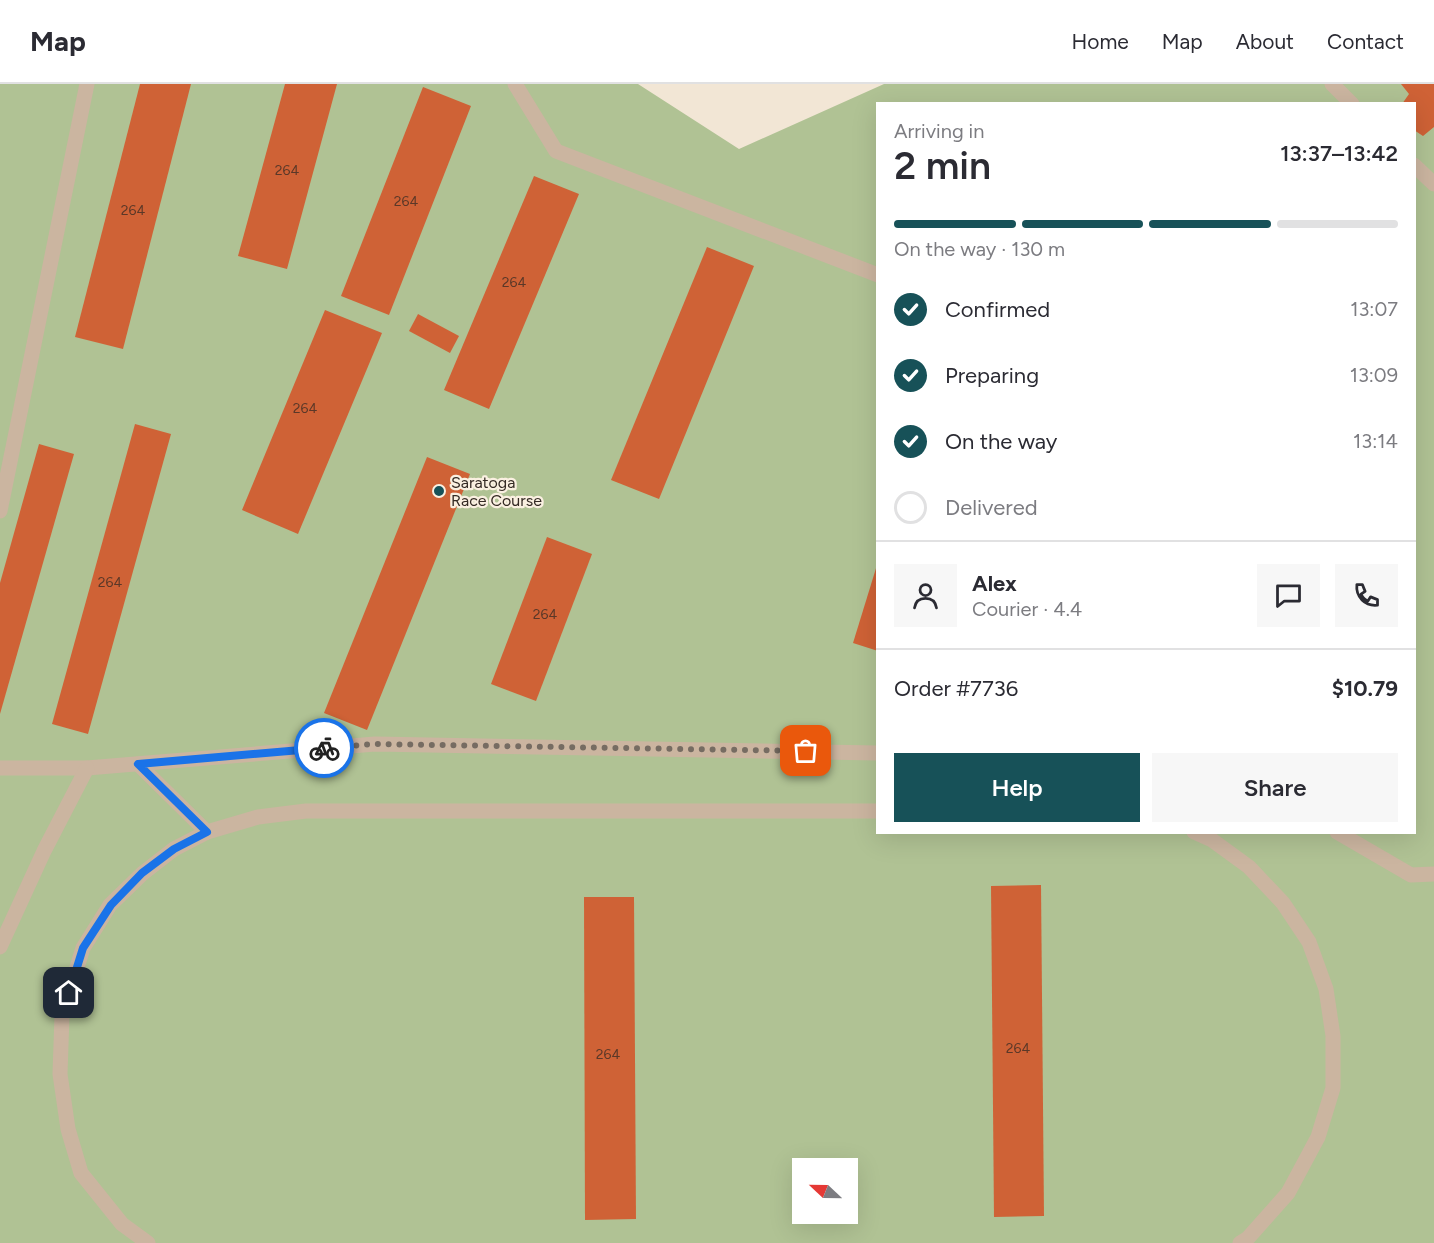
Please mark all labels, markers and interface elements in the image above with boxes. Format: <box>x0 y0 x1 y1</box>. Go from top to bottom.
text: Map <box>30 24 86 58</box>
text: Home <box>1072 29 1129 54</box>
text: Map <box>1162 29 1203 54</box>
text: About <box>1236 29 1294 54</box>
text: Contact <box>1327 29 1404 54</box>
text: Arriving in <box>894 119 984 143</box>
text: 13:37–13:42 <box>1280 140 1398 167</box>
text: 2 min <box>894 142 991 189</box>
house number: 264 <box>275 162 300 179</box>
house number: 264 <box>394 193 419 210</box>
house number: 264 <box>121 202 146 219</box>
text: On the way · 130 m <box>894 237 1065 261</box>
house number: 264 <box>502 274 527 291</box>
icon: check <box>894 293 927 326</box>
text: Confirmed <box>945 296 1050 323</box>
text: 13:07 <box>1350 297 1398 321</box>
icon: check <box>894 359 927 392</box>
text: Preparing <box>945 362 1039 389</box>
text: 13:09 <box>1350 363 1398 387</box>
house number: 264 <box>293 400 318 417</box>
icon: check <box>894 425 927 458</box>
text: On the way <box>945 428 1057 455</box>
text: 13:14 <box>1353 429 1398 453</box>
place label: Saratoga Race Course <box>451 473 542 510</box>
marker: Saratoga Race Course <box>432 484 446 498</box>
text: Delivered <box>945 494 1038 521</box>
button: person <box>894 564 957 627</box>
button: chat <box>1257 564 1320 627</box>
button: phone <box>1335 564 1398 627</box>
text: Alex <box>972 570 1017 597</box>
house number: 264 <box>98 574 123 591</box>
text: Courier · 4.4 <box>972 597 1082 621</box>
house number: 264 <box>533 606 558 623</box>
text: Order #7736 <box>894 675 1018 702</box>
text: $10.79 <box>1332 675 1398 702</box>
courier <box>294 718 354 778</box>
pin <box>780 725 831 776</box>
icon: bike <box>308 732 341 765</box>
icon: bag <box>789 734 822 767</box>
button: Help <box>894 753 1140 822</box>
button: Share <box>1152 753 1398 822</box>
pin <box>43 967 94 1018</box>
icon: home <box>52 976 85 1009</box>
house number: 264 <box>1006 1040 1031 1057</box>
house number: 264 <box>596 1046 621 1063</box>
north arrow <box>792 1158 858 1224</box>
map controls <box>792 1158 858 1224</box>

